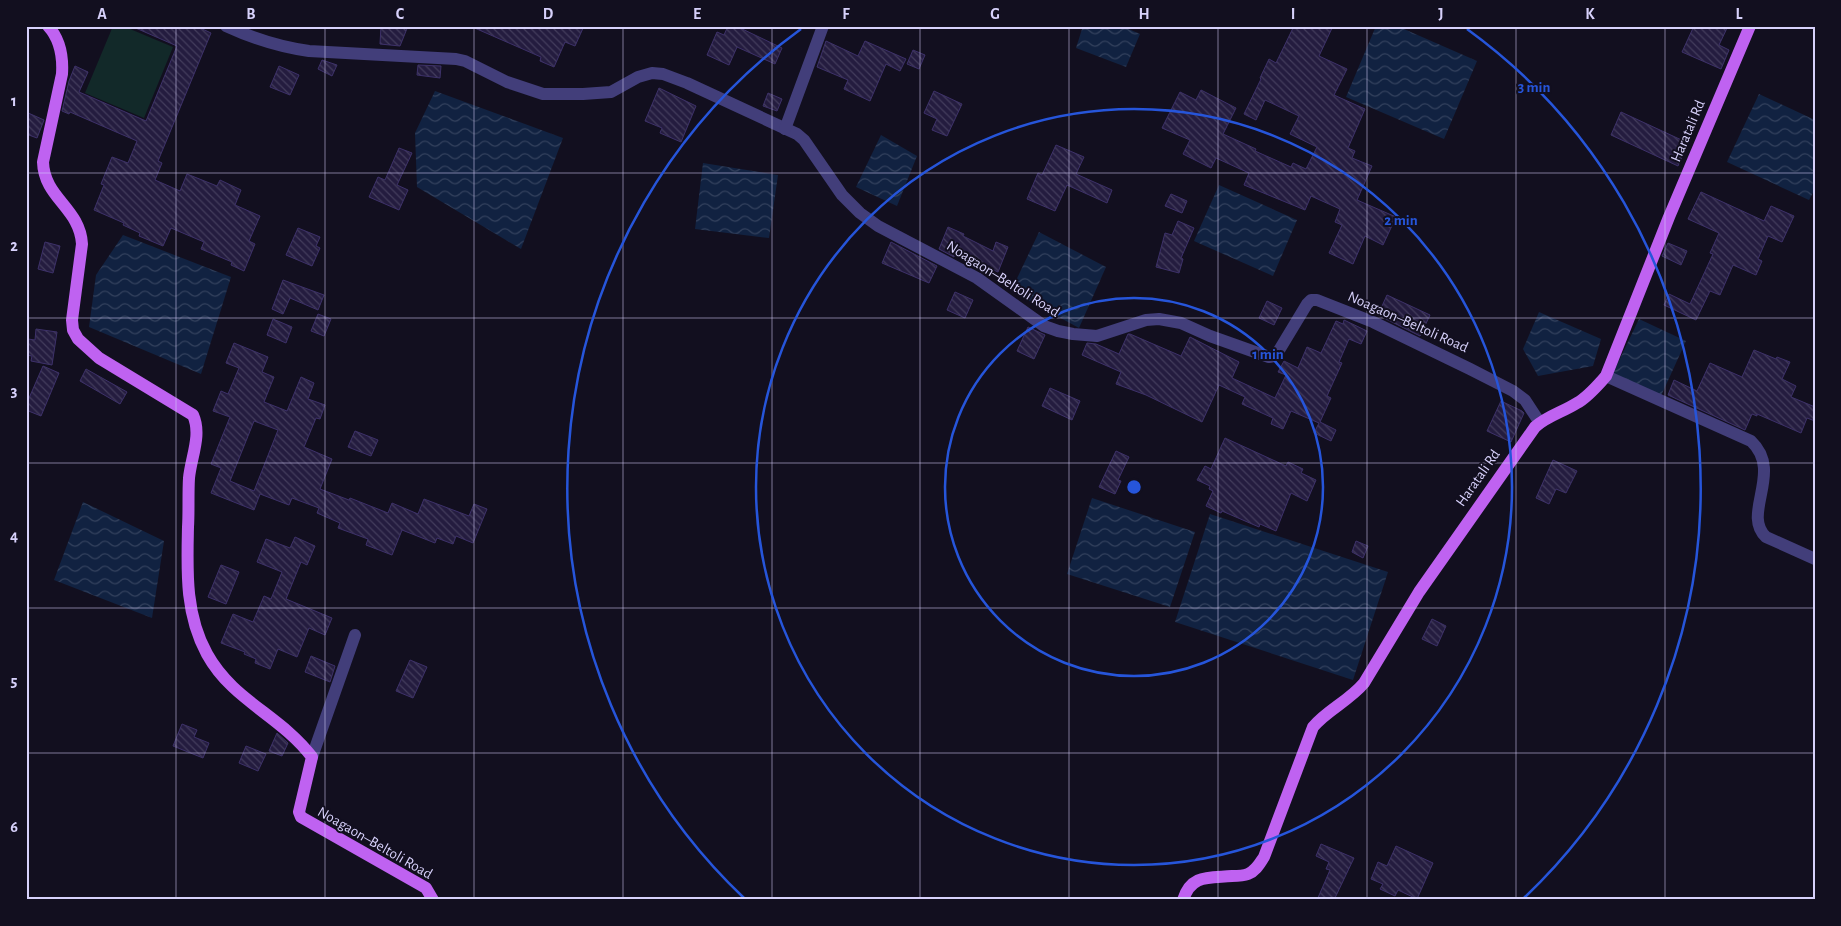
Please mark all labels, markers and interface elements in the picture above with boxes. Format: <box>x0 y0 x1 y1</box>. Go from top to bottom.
text: A <box>97 6 107 22</box>
text: B <box>246 6 256 22</box>
text: C <box>396 6 405 22</box>
text: D <box>543 6 554 22</box>
text: E <box>693 6 701 22</box>
text: F <box>842 6 850 22</box>
text: G <box>990 6 1000 22</box>
text: H <box>1138 6 1150 22</box>
text: I <box>1291 6 1295 22</box>
text: J <box>1438 6 1444 22</box>
text: K <box>1585 6 1595 22</box>
text: L <box>1736 6 1743 22</box>
text: 3 min <box>1518 80 1550 95</box>
text: 1 <box>11 93 17 109</box>
street label: Haratali Rd <box>1668 98 1708 164</box>
text: 2 min <box>1384 213 1418 228</box>
text: 2 <box>10 238 18 254</box>
street label: Noagaon–Beltoli Road <box>944 238 1062 320</box>
street label: Noagaon–Beltoli Road <box>1346 289 1471 355</box>
text: 1 min <box>1252 347 1284 362</box>
text: 3 <box>11 383 18 399</box>
street label: Haratali Rd <box>1453 447 1503 509</box>
centre of rings <box>1125 478 1143 496</box>
text: 4 <box>10 528 18 544</box>
text: 5 <box>11 673 18 689</box>
street label: Noagaon–Beltoli Road <box>315 804 435 882</box>
text: 6 <box>10 819 18 835</box>

